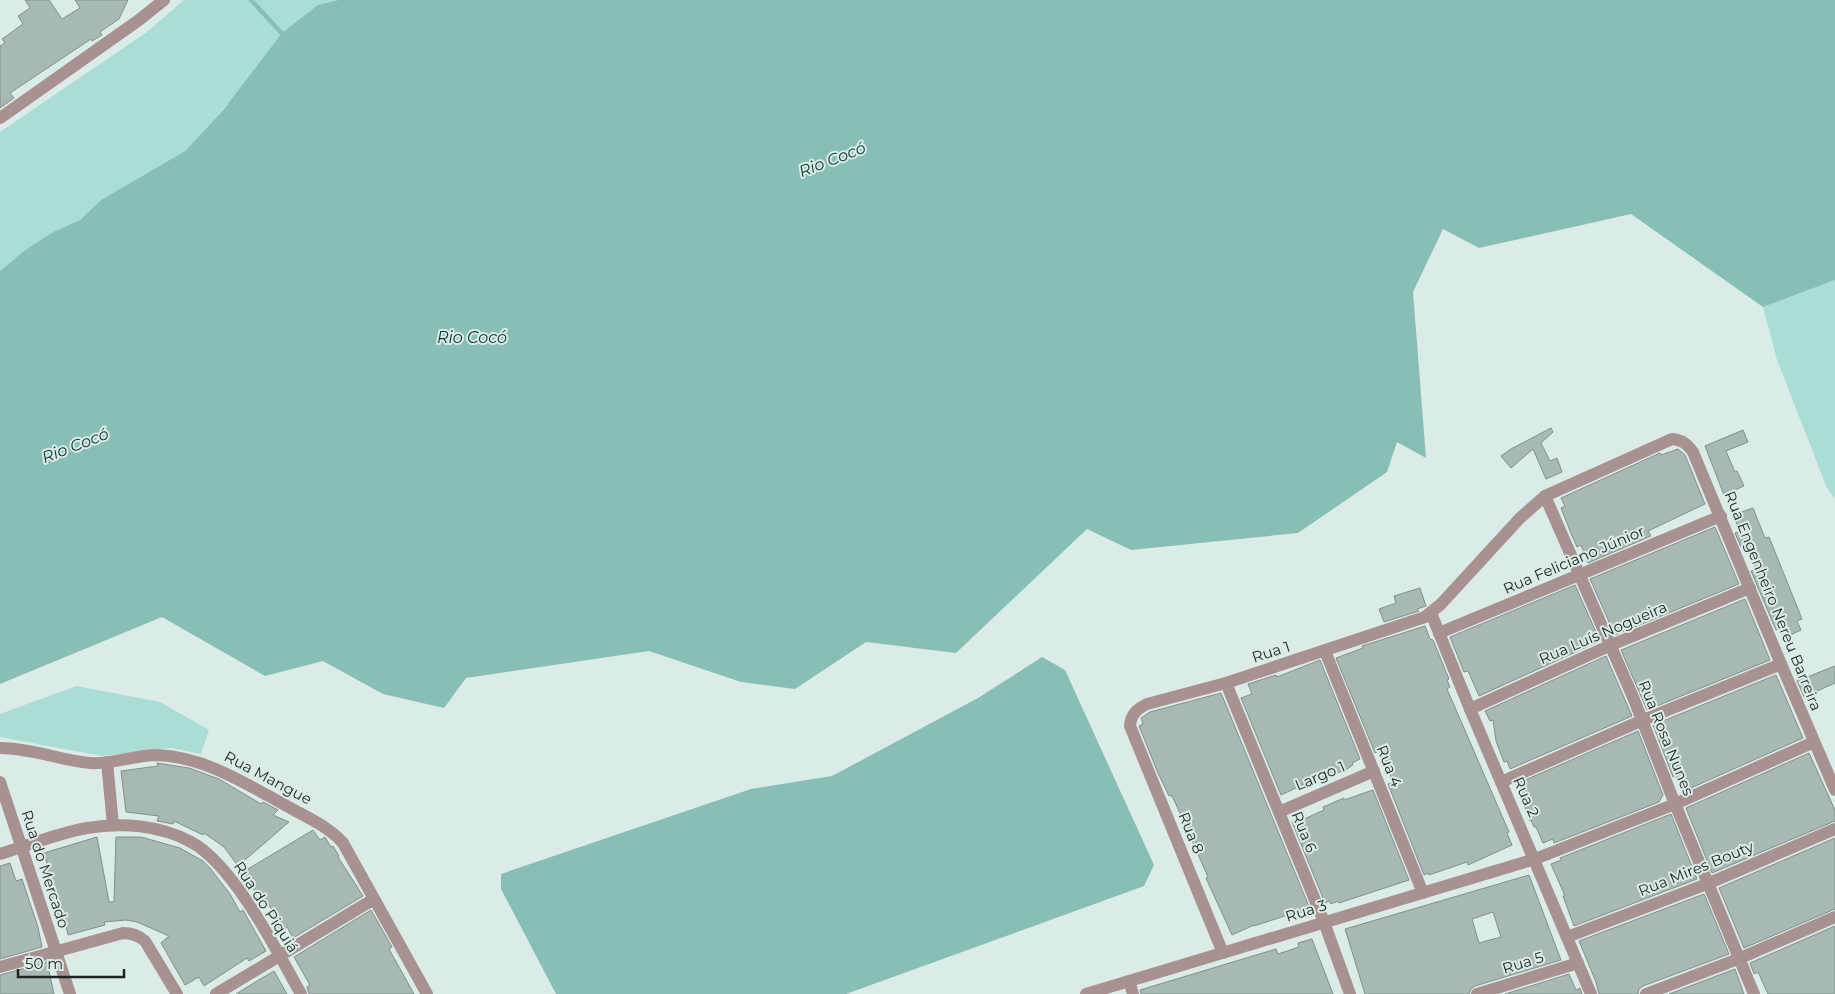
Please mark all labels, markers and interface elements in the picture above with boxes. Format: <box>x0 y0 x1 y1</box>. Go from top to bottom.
water label: Rio Cocó <box>796 138 868 181</box>
water label: Rio Cocó <box>437 328 507 347</box>
water label: Rio Cocó <box>39 424 111 467</box>
street label: Rua Engenheiro Nereu Barreira <box>1721 488 1826 713</box>
street label: Rua Feliciano Júnior <box>1500 521 1647 598</box>
street label: Rua Luís Nogueira <box>1536 597 1670 668</box>
street label: Rua 1 <box>1249 636 1292 667</box>
street label: Rua Rosa Nunes <box>1635 677 1698 798</box>
street label: Rua 4 <box>1372 742 1406 790</box>
street label: Rua Mangue <box>221 747 315 809</box>
street label: Largo 1 <box>1292 757 1348 795</box>
street label: Rua 2 <box>1509 774 1544 820</box>
street label: Rua do Mercado <box>17 807 74 930</box>
street label: Rua 6 <box>1288 808 1321 855</box>
street label: Rua 8 <box>1175 809 1208 856</box>
street label: Rua Mires Bouty <box>1635 836 1757 900</box>
street label: Rua do Piquiá <box>230 857 303 956</box>
street label: Rua 3 <box>1283 895 1329 926</box>
scale bar <box>18 946 124 978</box>
street label: Rua 5 <box>1500 947 1546 978</box>
text: 50 m <box>25 954 63 973</box>

